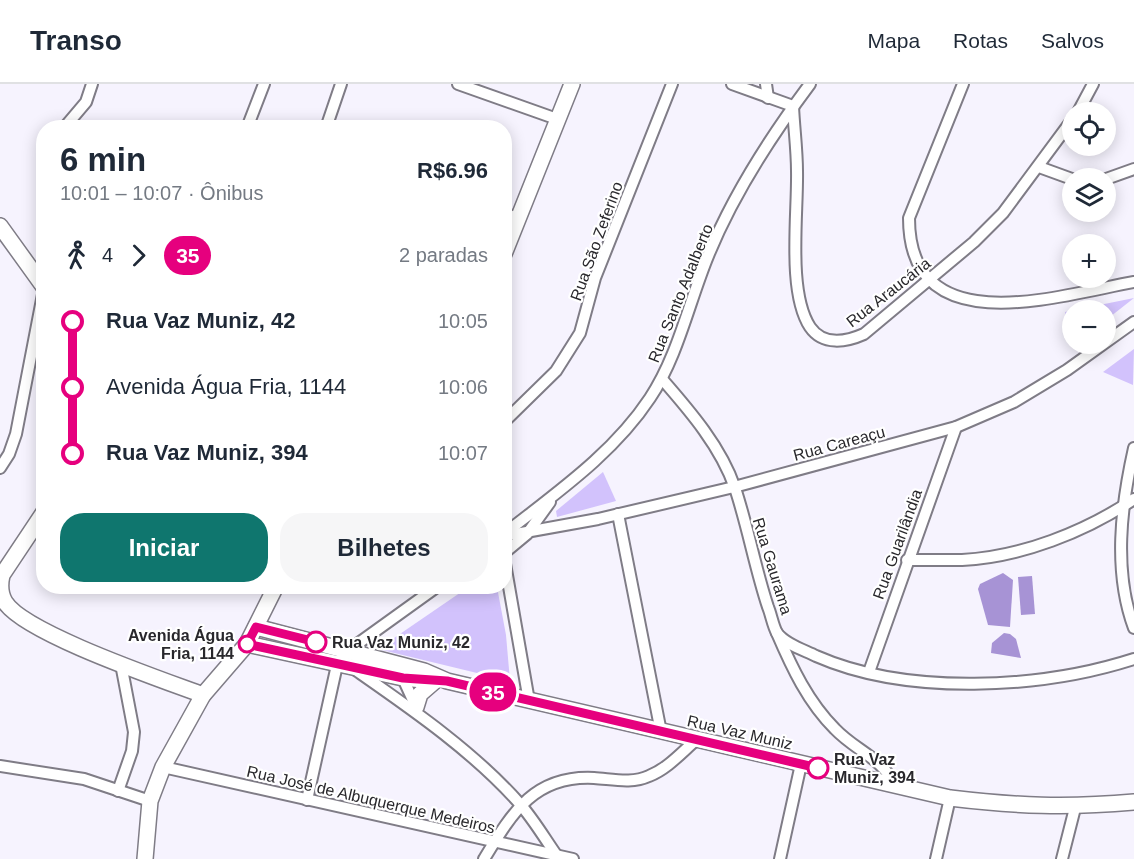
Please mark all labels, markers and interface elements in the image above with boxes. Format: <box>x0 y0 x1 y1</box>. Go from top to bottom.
text: Transo <box>30 25 122 56</box>
text: Mapa <box>868 29 920 52</box>
text: Rotas <box>953 29 1008 52</box>
text: Salvos <box>1041 29 1104 52</box>
map controls <box>1062 102 1116 354</box>
button: locate <box>1062 102 1116 156</box>
text: 6 min <box>60 141 146 178</box>
text: R$6.96 <box>417 158 488 183</box>
button: layers <box>1062 168 1116 222</box>
street label: Rua São Zeferino <box>567 179 626 303</box>
text: 10:01 – 10:07 · Ônibus <box>60 182 263 204</box>
street label: Rua Santo Adalberto <box>645 221 716 365</box>
button: + <box>1062 234 1116 288</box>
icon: walk <box>60 239 93 272</box>
icon: forward <box>122 239 155 272</box>
text: 4 <box>102 244 113 266</box>
text: 35 <box>176 244 199 267</box>
text: 2 paradas <box>399 244 488 266</box>
street label: Rua Araucária <box>843 254 934 330</box>
button: − <box>1062 300 1116 354</box>
text: Rua Vaz Muniz, 42 <box>106 308 296 333</box>
text: 10:05 <box>438 310 488 332</box>
text: Avenida Água Fria, 1144 <box>106 374 346 399</box>
text: 10:06 <box>438 376 488 398</box>
street label: Rua Careaçu <box>791 423 887 464</box>
text: Rua Vaz Muniz, 394 <box>106 440 308 465</box>
text: 10:07 <box>438 442 488 464</box>
street label: Rua Guarilândia <box>870 487 925 601</box>
button: Iniciar <box>60 513 268 582</box>
button: Bilhetes <box>280 513 488 582</box>
street label: Rua Gaurama <box>750 516 795 617</box>
place label: Avenida Água Fria, 1144 <box>128 626 234 662</box>
marker: Rua Vaz Muniz, 42 <box>305 631 327 653</box>
place label: Rua Vaz Muniz, 42 <box>332 634 470 651</box>
marker: Avenida Água Fria, 1144 <box>238 635 256 653</box>
line badge: 35 <box>466 672 520 712</box>
text: 35 <box>481 681 505 704</box>
street label: Rua Vaz Muniz <box>686 712 794 753</box>
place label: Rua Vaz Muniz, 394 <box>834 751 915 786</box>
marker: Rua Vaz Muniz, 394 <box>807 757 829 779</box>
street label: Rua José de Albuquerque Medeiros <box>245 763 497 836</box>

